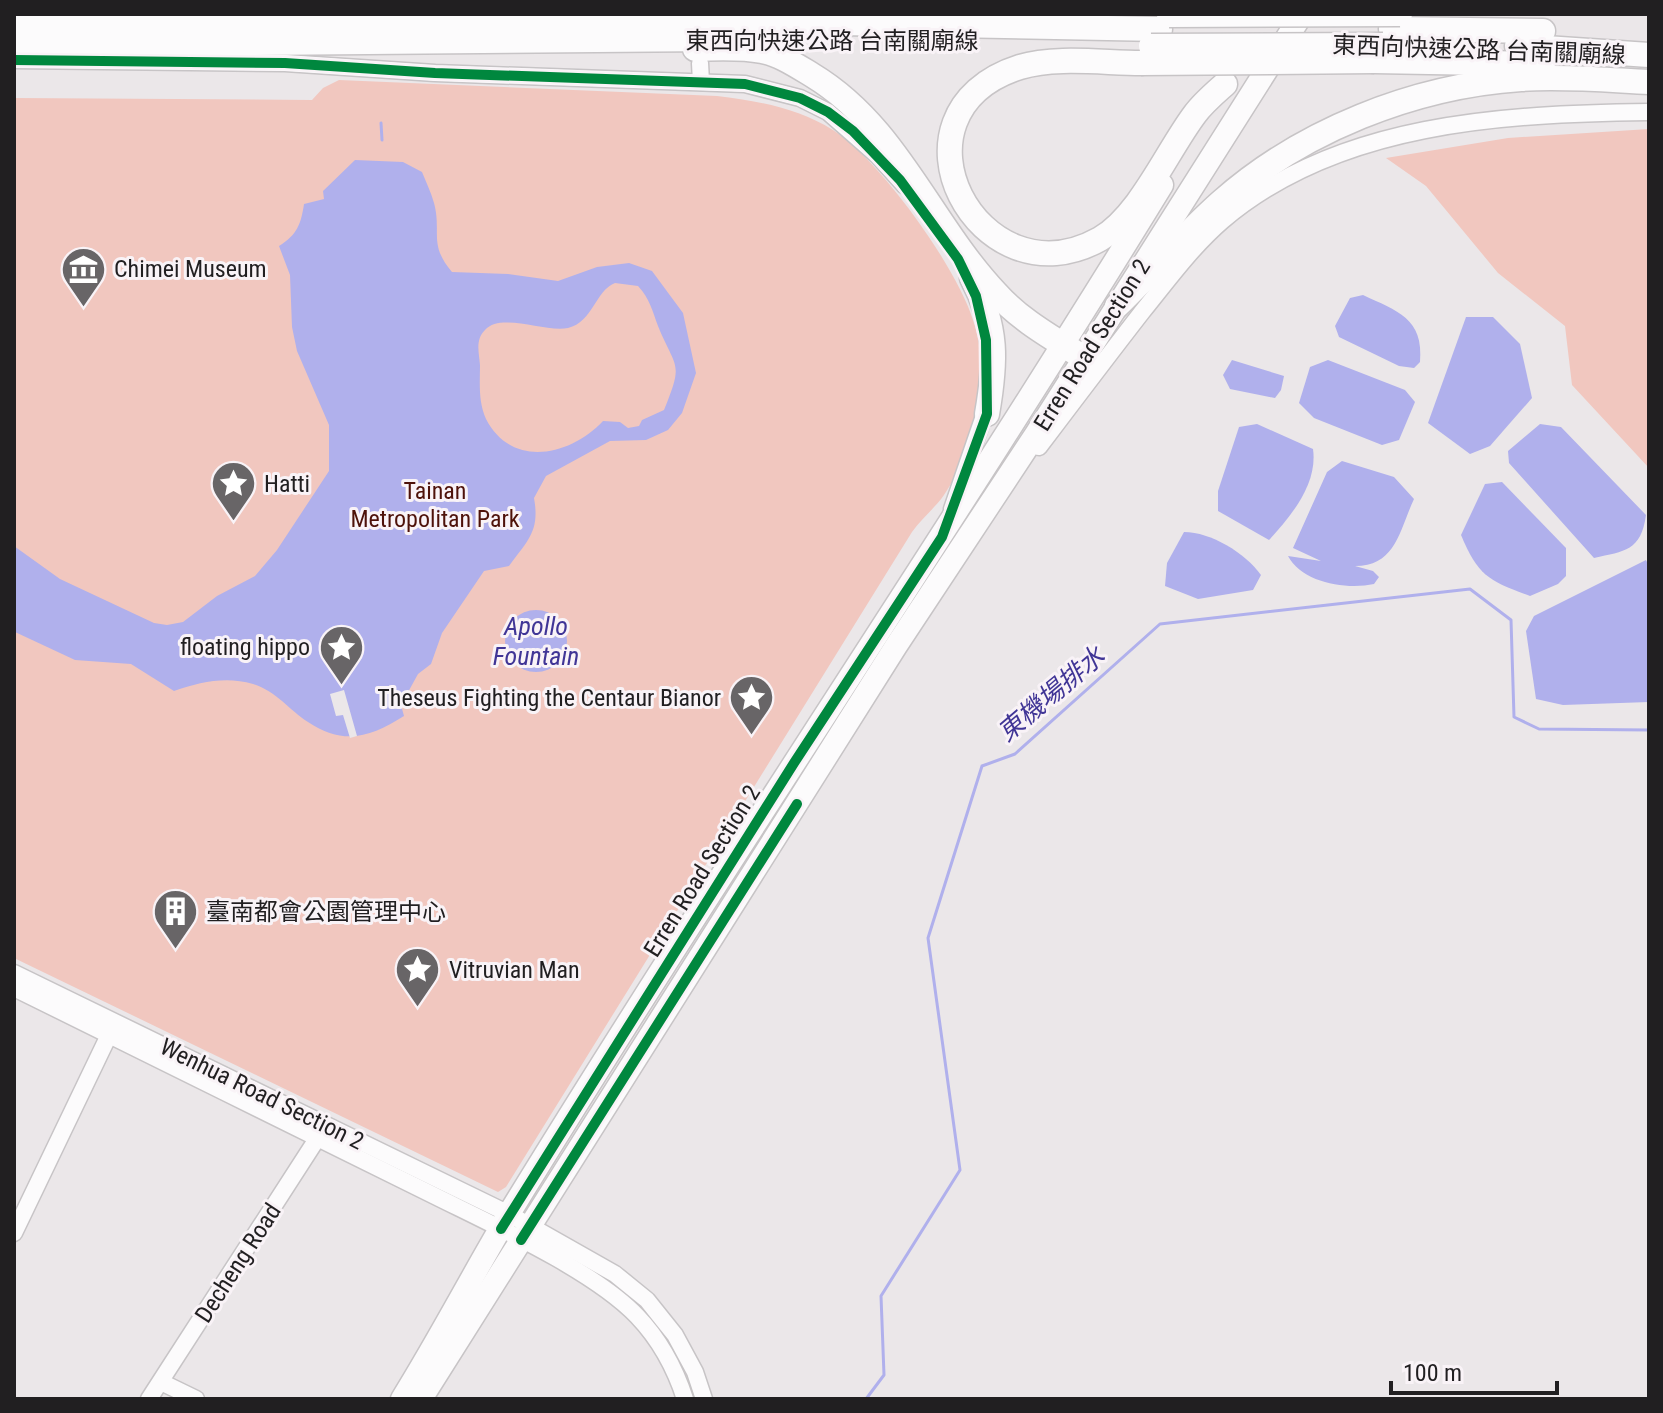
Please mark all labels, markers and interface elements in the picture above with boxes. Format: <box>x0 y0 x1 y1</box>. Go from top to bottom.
street label: 東西向快速公路 台南關廟線 <box>685 27 979 55</box>
street label: 東西向快速公路 台南關廟線 <box>1332 31 1626 69</box>
museum icon: Chimei Museum <box>59 245 107 308</box>
street label: Erren Road Section 2 <box>1028 254 1156 436</box>
place label: Chimei Museum <box>114 255 267 283</box>
place icon: Hatti <box>209 460 257 523</box>
place label: Hatti <box>264 470 310 498</box>
park label: Tainan Metropolitan Park <box>350 477 520 533</box>
water label: Apollo Fountain <box>493 611 579 671</box>
place icon: floating hippo <box>317 623 365 686</box>
place label: floating hippo <box>180 633 310 661</box>
water label: 東機場排水 <box>992 640 1111 747</box>
place icon: Theseus Fighting the Centaur Bianor <box>728 674 776 737</box>
place label: Theseus Fighting the Centaur Bianor <box>377 684 721 712</box>
street label: Erren Road Section 2 <box>638 780 766 962</box>
building icon: 臺南都會公園管理中心 <box>151 888 199 951</box>
place label: 臺南都會公園管理中心 <box>206 898 446 926</box>
place icon: Vitruvian Man <box>394 946 442 1009</box>
place label: Vitruvian Man <box>449 956 580 984</box>
street label: Wenhua Road Section 2 <box>156 1033 368 1155</box>
street label: Decheng Road <box>189 1198 287 1328</box>
scale bar <box>1391 1345 1557 1395</box>
text: 100 m <box>1403 1359 1462 1387</box>

